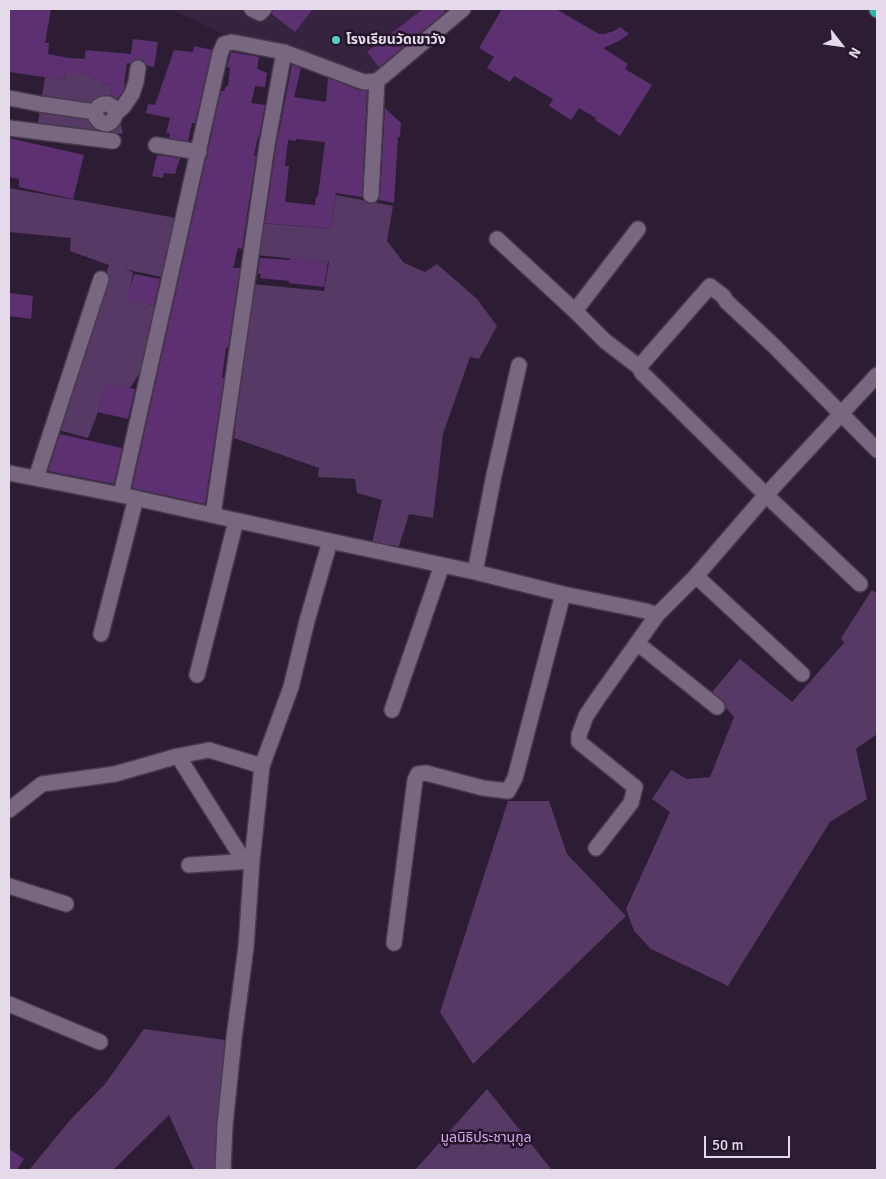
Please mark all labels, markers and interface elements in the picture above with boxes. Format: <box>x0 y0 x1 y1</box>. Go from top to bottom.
north arrow <box>816 20 866 70</box>
place label: โรงเรียนวัดเขาวัง <box>346 32 446 48</box>
marker: โรงเรียนวัดเขาวัง <box>330 34 342 46</box>
text: N <box>845 44 864 61</box>
scale bar <box>706 1126 792 1158</box>
park label: มูลนิธิประชานุกูล <box>440 1130 532 1146</box>
text: 50 m <box>712 1136 743 1154</box>

